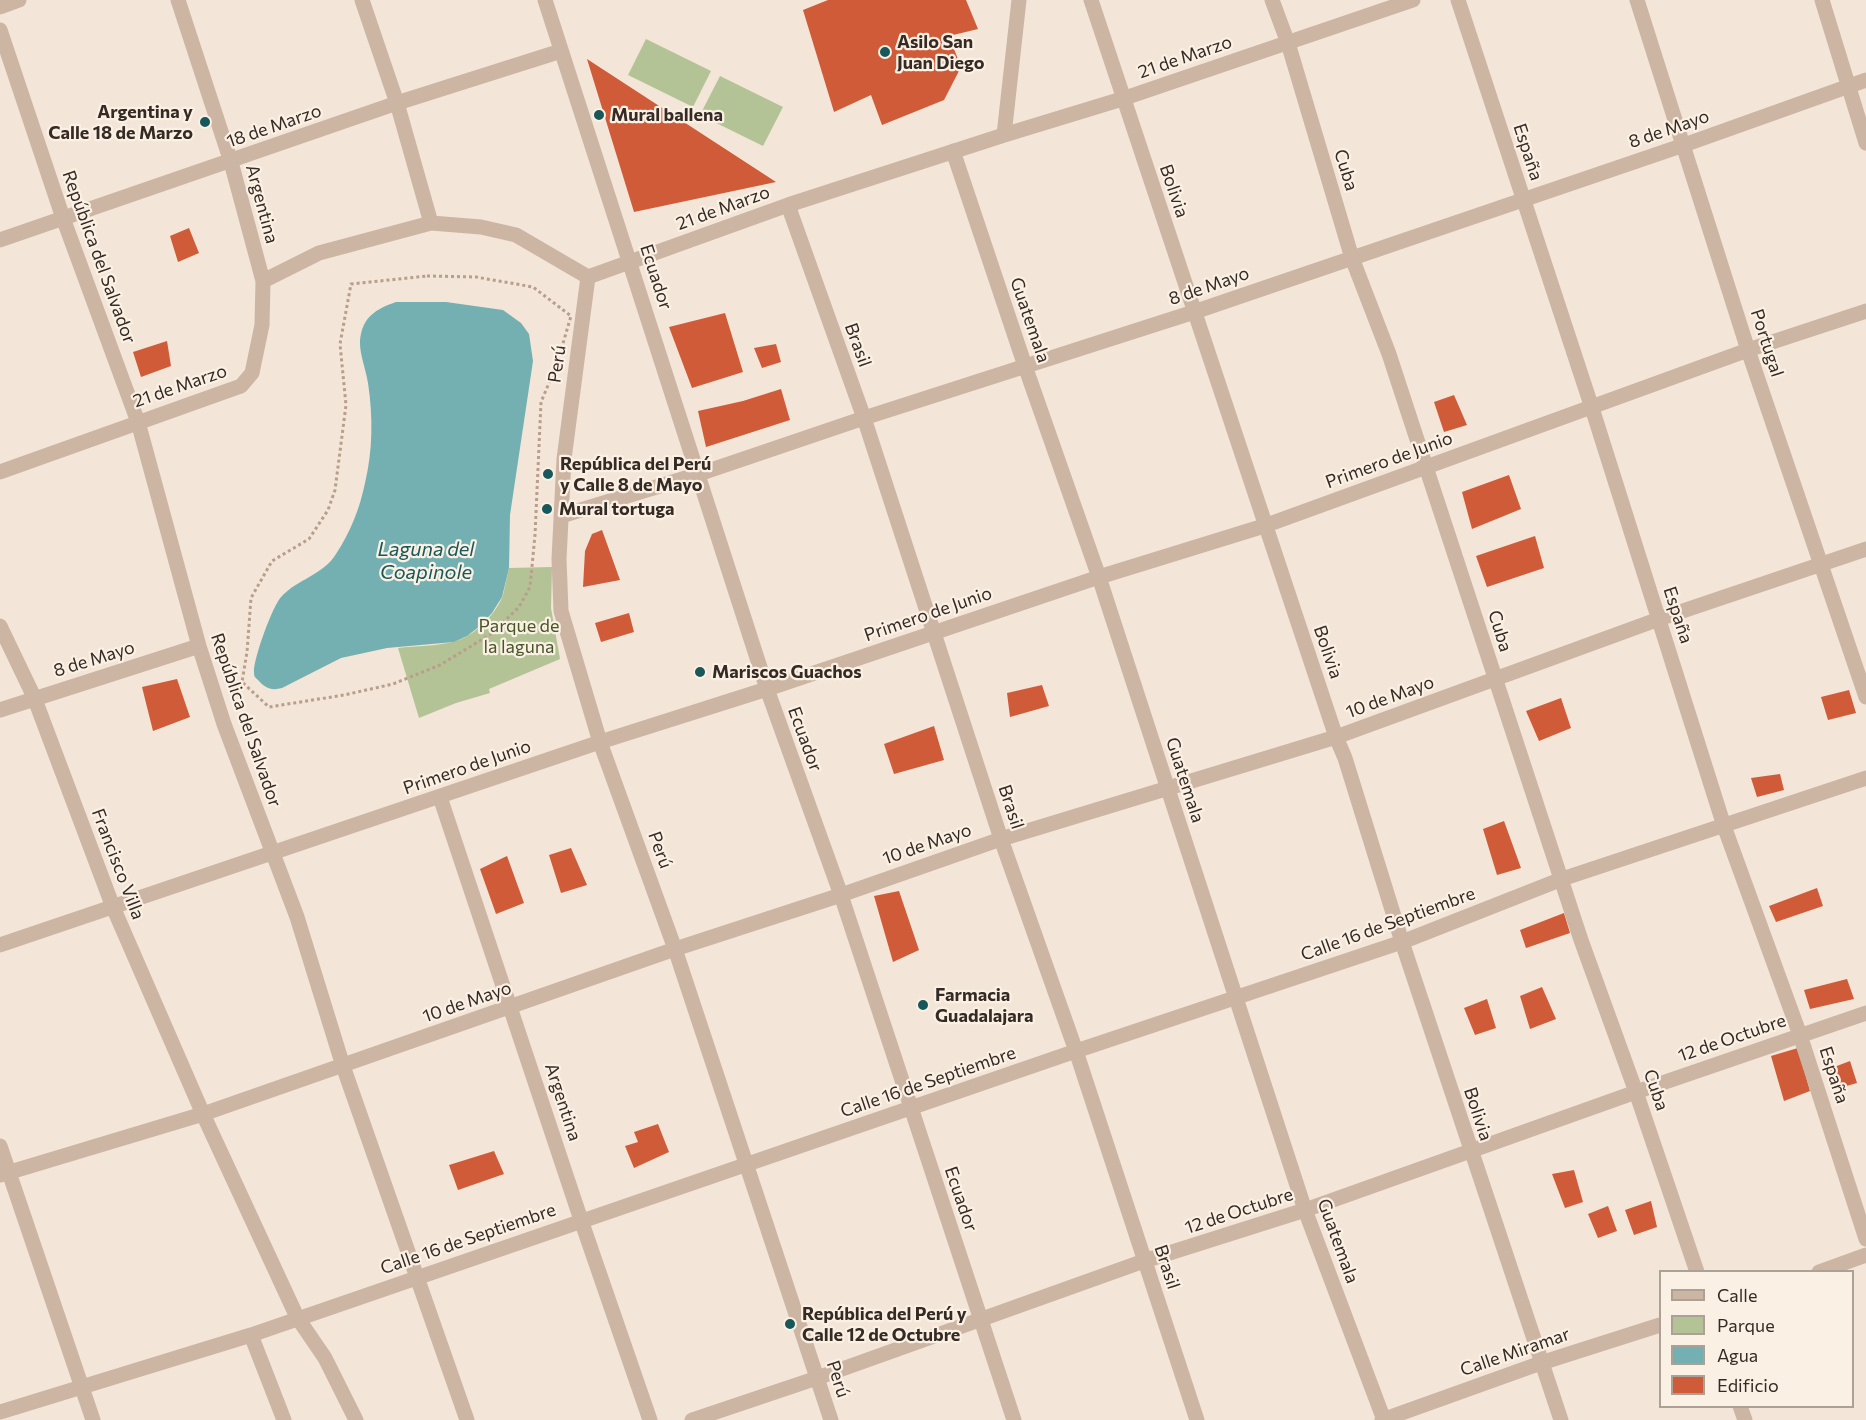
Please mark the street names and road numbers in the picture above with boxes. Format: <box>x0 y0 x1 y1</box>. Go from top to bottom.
street label: 21 de Marzo <box>1135 31 1235 83</box>
street label: 18 de Marzo <box>224 100 324 152</box>
street label: 8 de Mayo <box>1626 105 1712 153</box>
street label: España <box>1509 121 1547 183</box>
street label: Cuba <box>1329 147 1363 193</box>
street label: Argentina <box>241 162 283 246</box>
street label: Bolivia <box>1155 162 1193 220</box>
street label: República del Salvador <box>58 168 140 346</box>
street label: 21 de Marzo <box>673 181 773 235</box>
street label: Ecuador <box>635 242 677 312</box>
street label: 8 de Mayo <box>1166 262 1252 310</box>
street label: Guatemala <box>1005 275 1055 365</box>
street label: Portugal <box>1746 306 1788 380</box>
street label: Brasil <box>840 320 876 370</box>
street label: Perú <box>544 344 570 384</box>
street label: 21 de Marzo <box>130 360 230 412</box>
street label: Primero de Junio <box>1322 427 1456 493</box>
street label: Primero de Junio <box>861 582 995 646</box>
street label: España <box>1659 584 1697 646</box>
street label: Cuba <box>1483 608 1517 654</box>
street label: Bolivia <box>1309 623 1347 681</box>
street label: República del Salvador <box>206 630 286 810</box>
street label: 8 de Mayo <box>51 636 137 682</box>
street label: 10 de Mayo <box>1343 671 1437 723</box>
street label: Ecuador <box>783 704 827 774</box>
street label: Primero de Junio <box>400 735 534 799</box>
street label: Guatemala <box>1161 735 1209 825</box>
street label: Brasil <box>994 782 1028 832</box>
street label: Francisco Villa <box>87 805 149 923</box>
street label: 10 de Mayo <box>880 819 974 869</box>
street label: Perú <box>643 829 677 871</box>
street label: Calle 16 de Septiembre <box>1298 882 1478 966</box>
street label: 10 de Mayo <box>420 977 514 1027</box>
street label: 12 de Octubre <box>1675 1009 1789 1067</box>
street label: Calle 16 de Septiembre <box>837 1042 1019 1122</box>
street label: España <box>1815 1044 1853 1106</box>
street label: Argentina <box>540 1060 586 1144</box>
street label: Cuba <box>1639 1066 1673 1114</box>
street label: Bolivia <box>1459 1085 1497 1143</box>
street label: Ecuador <box>940 1164 982 1234</box>
street label: 12 de Octubre <box>1182 1183 1296 1239</box>
street label: Guatemala <box>1313 1196 1363 1286</box>
street label: Calle 16 de Septiembre <box>377 1199 559 1279</box>
street label: Brasil <box>1150 1242 1184 1292</box>
street label: Calle Miramar <box>1457 1323 1573 1381</box>
street label: Perú <box>822 1358 854 1400</box>

